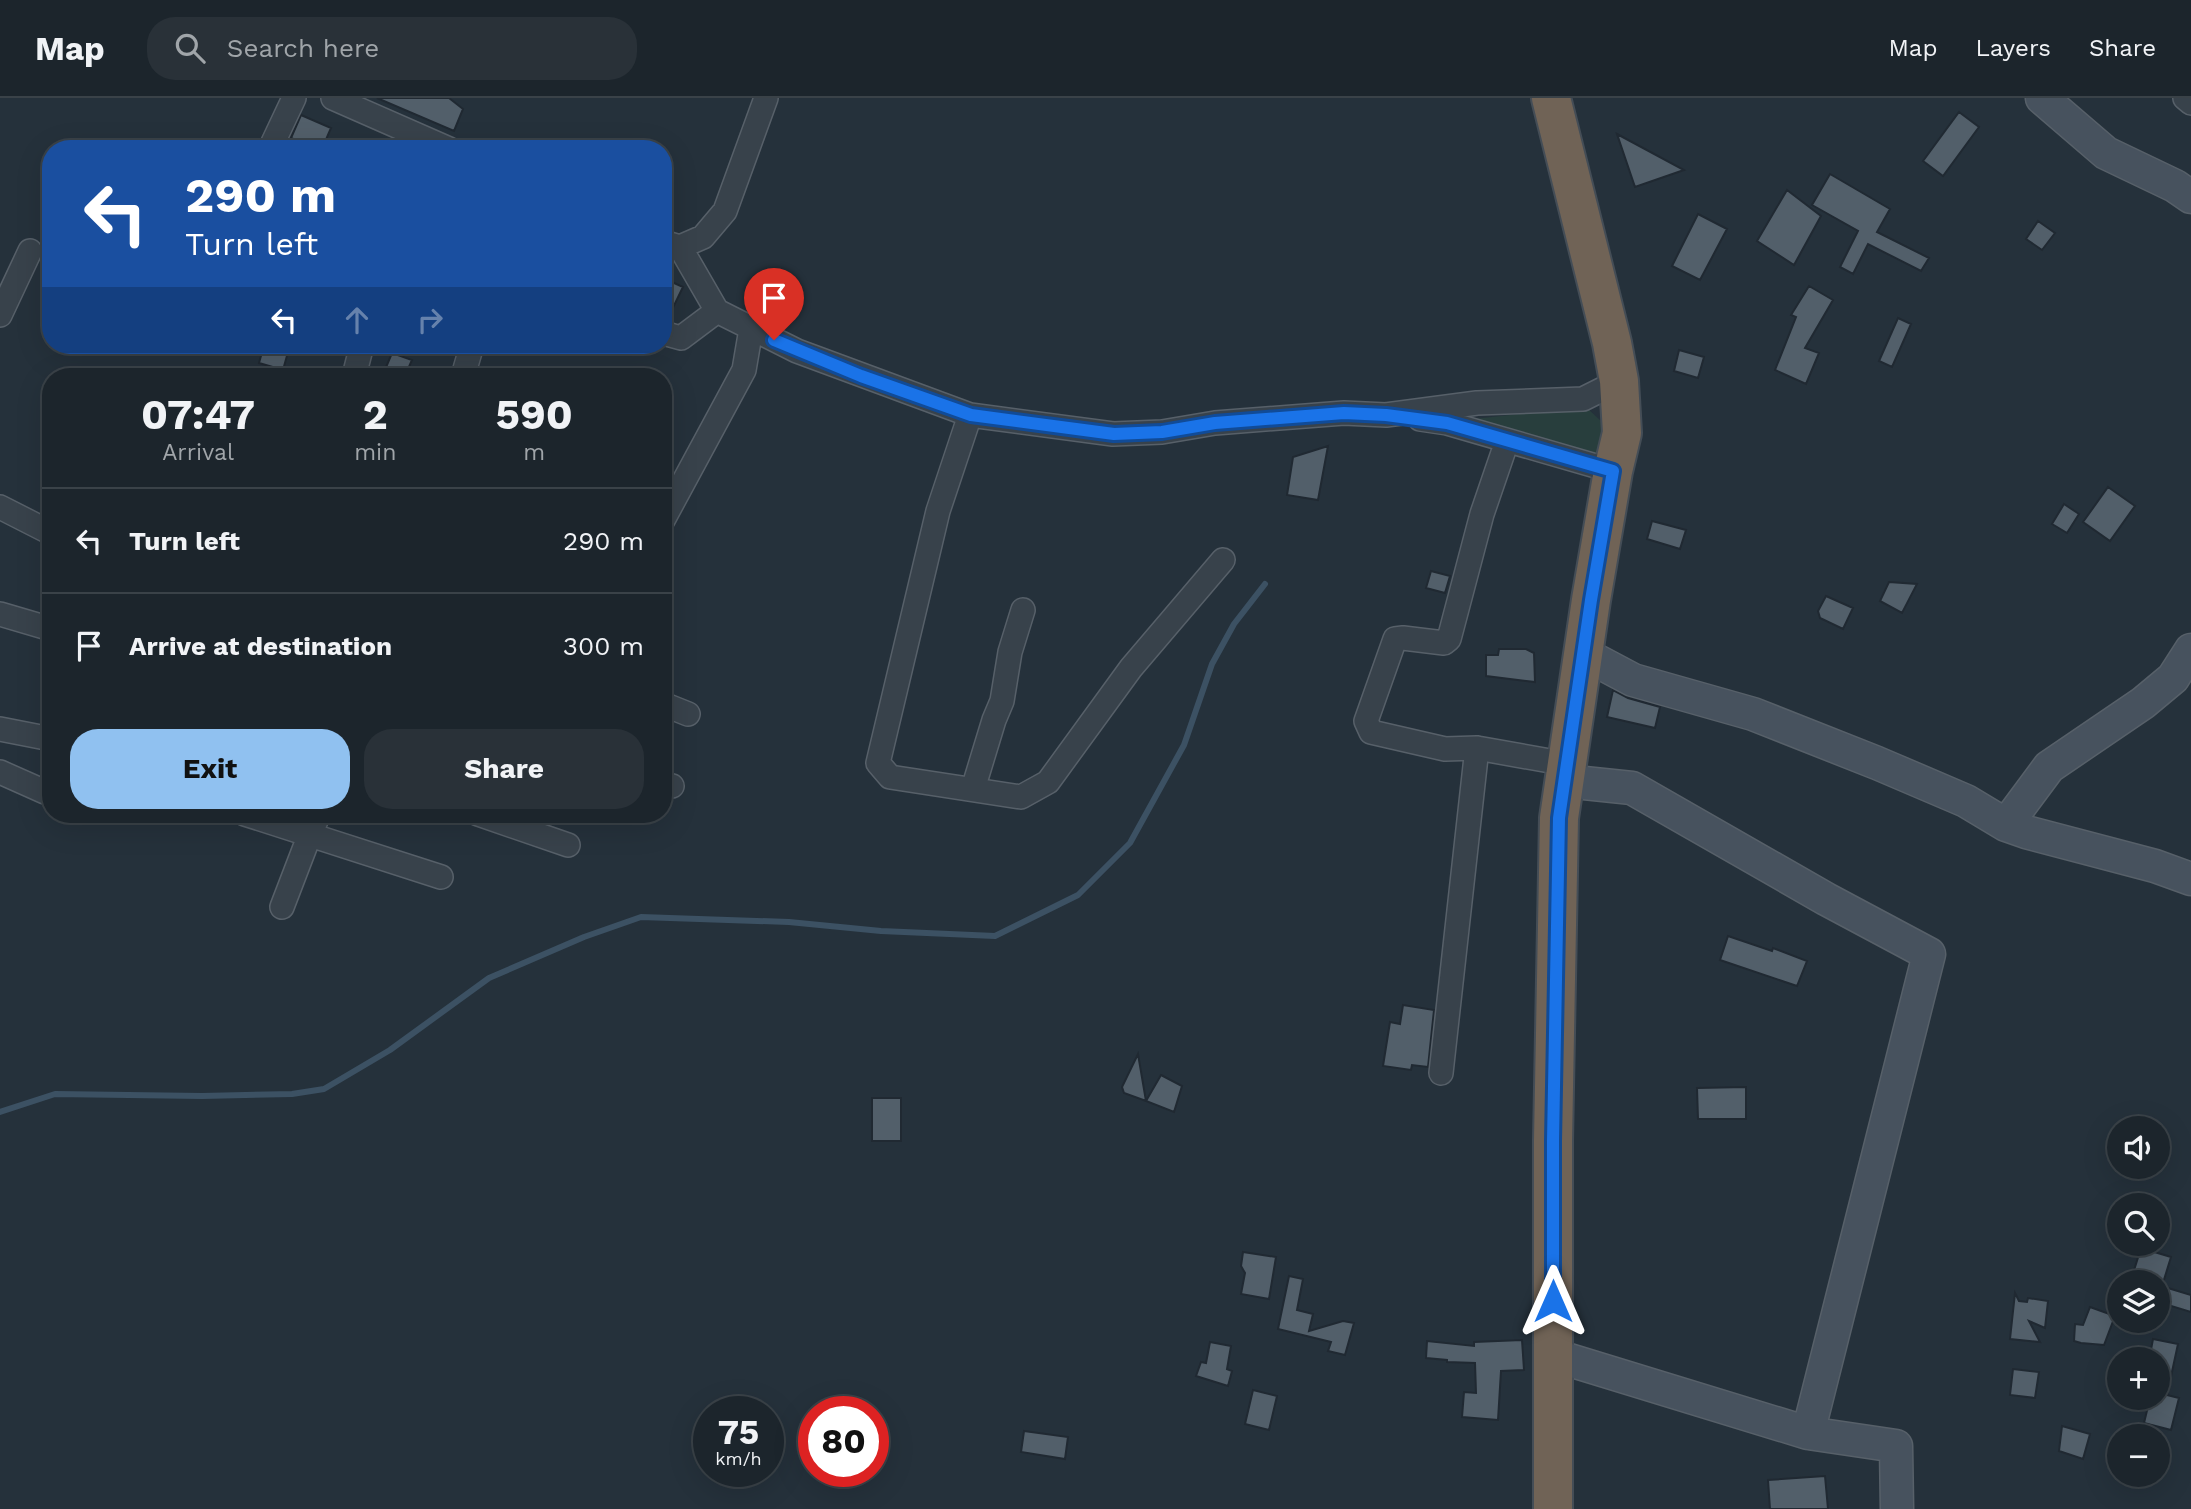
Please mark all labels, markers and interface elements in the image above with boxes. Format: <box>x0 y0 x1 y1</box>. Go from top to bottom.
search box <box>147 17 637 80</box>
text: Map <box>35 29 105 68</box>
icon: search <box>171 29 209 67</box>
text: Search here <box>227 33 379 63</box>
text: Map <box>1889 34 1937 62</box>
text: Layers <box>1975 34 2051 62</box>
text: Share <box>2089 34 2156 62</box>
text: 290 m <box>185 166 336 224</box>
icon: left <box>70 168 161 259</box>
text: Turn left <box>185 225 318 263</box>
pin <box>744 268 804 340</box>
icon: arrive <box>755 279 793 317</box>
icon: left <box>265 301 303 339</box>
icon: ahead <box>338 301 376 339</box>
icon: right <box>411 301 449 339</box>
text: 07:47 <box>141 390 255 439</box>
text: 2 <box>363 390 388 439</box>
text: 590 <box>496 390 573 439</box>
text: Arrival <box>162 439 234 466</box>
text: min <box>354 439 396 466</box>
text: m <box>523 439 545 466</box>
icon: left <box>70 522 108 560</box>
text: Turn left <box>129 526 240 556</box>
text: 290 m <box>563 526 644 556</box>
icon: arrive <box>70 627 108 665</box>
text: Arrive at destination <box>129 631 392 661</box>
text: 300 m <box>563 631 644 661</box>
button: Exit <box>70 729 350 809</box>
button: Share <box>364 729 644 809</box>
map controls <box>2107 1116 2170 1487</box>
button: sound <box>2107 1116 2170 1179</box>
button: search <box>2107 1193 2170 1256</box>
position arrow <box>1516 1264 1590 1338</box>
button: layers <box>2107 1270 2170 1333</box>
button: + <box>2107 1347 2170 1410</box>
speed limit sign: 80 <box>798 1396 889 1487</box>
text: 75 <box>718 1411 759 1453</box>
button: − <box>2107 1424 2170 1487</box>
text: km/h <box>715 1448 762 1469</box>

